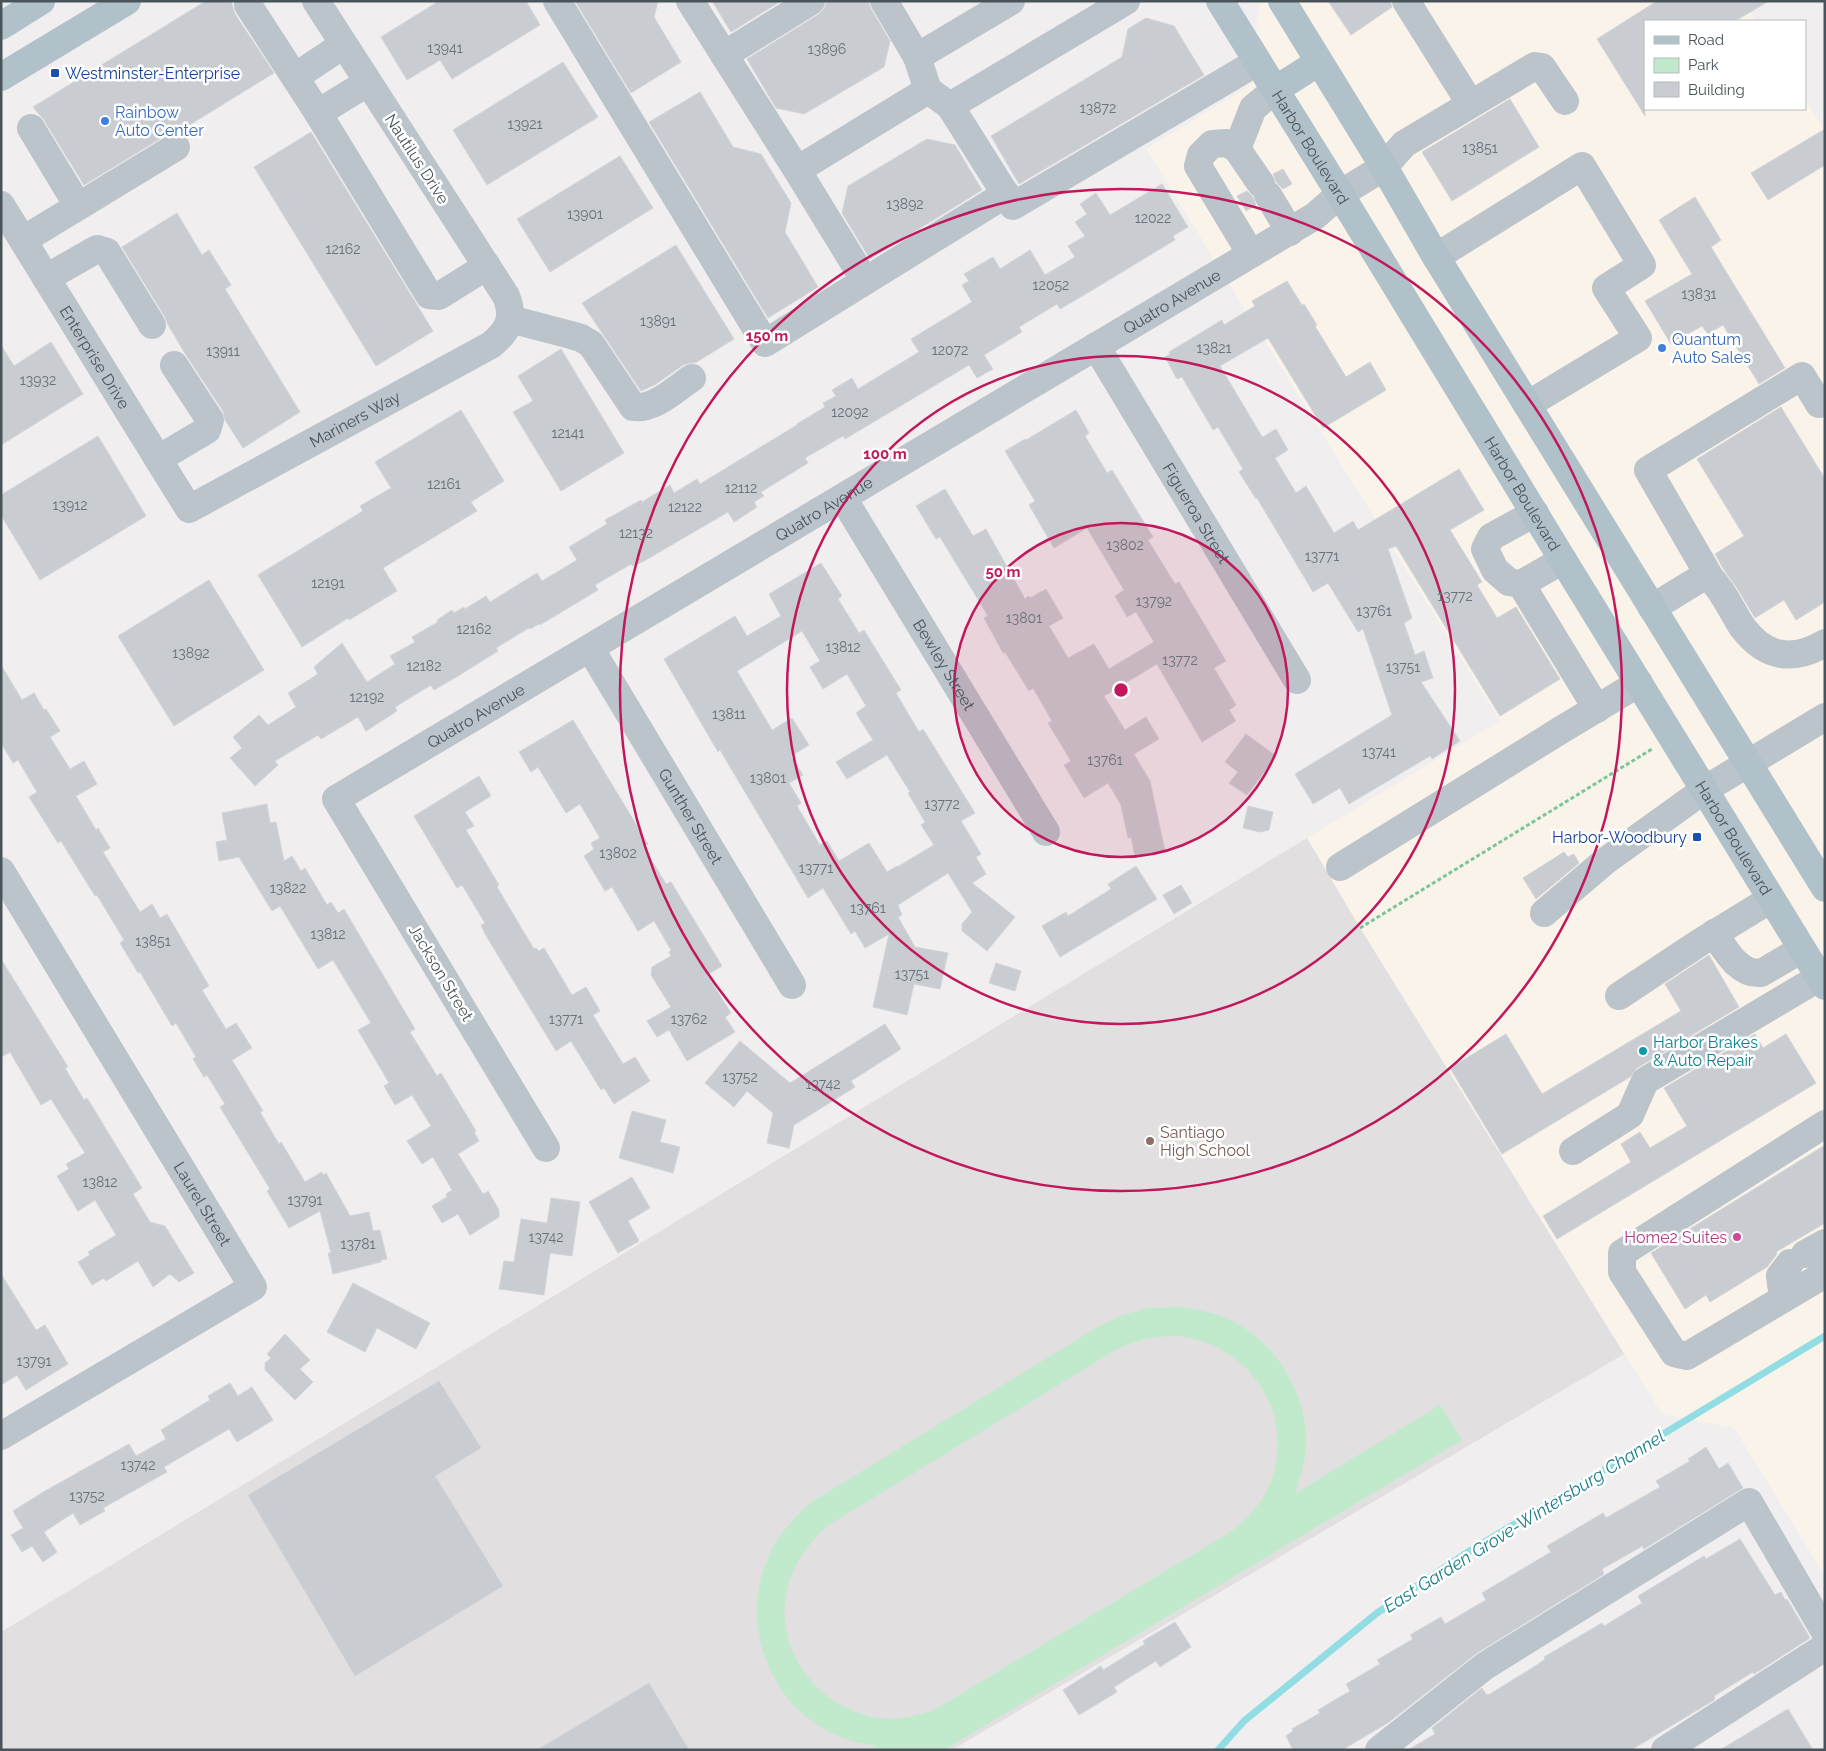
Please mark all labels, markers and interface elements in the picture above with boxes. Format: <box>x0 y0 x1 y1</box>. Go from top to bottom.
legend <box>1644 20 1806 110</box>
text: Road <box>1688 31 1724 49</box>
house number: 13941 <box>427 40 463 56</box>
house number: 13896 <box>808 41 846 57</box>
text: Park <box>1688 56 1719 74</box>
place label: Westminster-Enterprise <box>65 64 240 83</box>
marker: Westminster-Enterprise <box>49 67 61 79</box>
text: Building <box>1688 81 1745 99</box>
street label: Harbor Boulevard <box>1268 87 1353 208</box>
house number: 13872 <box>1080 100 1116 116</box>
place label: Rainbow Auto Center <box>115 103 204 140</box>
street label: Nautilus Drive <box>381 111 453 207</box>
marker: Rainbow Auto Center <box>99 115 111 127</box>
house number: 13921 <box>508 116 542 132</box>
house number: 13851 <box>1462 140 1498 156</box>
house number: 13892 <box>886 196 924 212</box>
house number: 13901 <box>567 206 603 222</box>
house number: 12022 <box>1135 210 1171 226</box>
house number: 12162 <box>325 241 361 257</box>
street label: Quatro Avenue <box>1120 265 1224 338</box>
house number: 12052 <box>1033 277 1069 293</box>
house number: 13831 <box>1681 286 1717 302</box>
street label: Enterprise Drive <box>56 302 134 412</box>
house number: 13891 <box>640 313 676 329</box>
text: 150 m <box>746 327 788 345</box>
place label: Quantum Auto Sales <box>1672 330 1751 367</box>
house number: 13821 <box>1196 340 1232 356</box>
house number: 12072 <box>932 342 968 358</box>
marker: Quantum Auto Sales <box>1656 342 1668 354</box>
house number: 13911 <box>206 343 240 359</box>
house number: 13932 <box>20 372 56 388</box>
street label: Mariners Way <box>306 387 404 451</box>
house number: 12092 <box>831 404 869 420</box>
house number: 12141 <box>552 425 584 441</box>
street label: Harbor Boulevard <box>1480 433 1565 554</box>
text: 100 m <box>863 445 907 463</box>
street label: Figueroa Street <box>1159 459 1234 567</box>
street label: Quatro Avenue <box>772 472 876 545</box>
house number: 12161 <box>427 476 461 492</box>
house number: 12112 <box>725 480 757 496</box>
house number: 13912 <box>53 497 87 513</box>
house number: 12122 <box>668 499 702 515</box>
house number: 12132 <box>619 525 653 541</box>
house number: 13802 <box>1106 537 1144 553</box>
house number: 13771 <box>1305 548 1339 564</box>
text: 50 m <box>985 563 1021 581</box>
house number: 12191 <box>311 575 345 591</box>
house number: 13772 <box>1437 588 1473 604</box>
house number: 13792 <box>1136 593 1172 609</box>
house number: 13761 <box>1356 603 1392 619</box>
house number: 13801 <box>1006 610 1042 626</box>
street label: Bewley Street <box>909 616 980 714</box>
house number: 12162 <box>456 621 492 637</box>
house number: 13812 <box>825 639 861 655</box>
house number: 13892 <box>172 645 210 661</box>
house number: 13772 <box>1162 652 1198 668</box>
house number: 12182 <box>407 658 441 674</box>
house number: 13751 <box>1386 659 1420 675</box>
street label: Quatro Avenue <box>424 679 528 752</box>
centre of rings <box>1112 681 1130 699</box>
house number: 12192 <box>350 689 384 705</box>
house number: 13811 <box>712 706 746 722</box>
house number: 13741 <box>1362 744 1396 760</box>
house number: 13761 <box>1087 752 1123 768</box>
street label: Gunther Street <box>655 765 727 868</box>
house number: 13801 <box>750 770 786 786</box>
street label: Harbor Boulevard <box>1692 777 1776 898</box>
house number: 13772 <box>924 796 960 812</box>
place label: Harbor-Woodbury <box>1552 828 1687 847</box>
marker: Harbor-Woodbury <box>1691 831 1703 843</box>
house number: 13802 <box>599 845 637 861</box>
house number: 13771 <box>799 860 833 876</box>
house number: 13822 <box>270 880 306 896</box>
house number: 13761 <box>850 900 886 916</box>
street label: Jackson Street <box>405 922 477 1025</box>
house number: 13812 <box>310 926 346 942</box>
house number: 13851 <box>135 933 171 949</box>
house number: 13751 <box>895 966 929 982</box>
house number: 13771 <box>549 1011 583 1027</box>
house number: 13762 <box>671 1011 707 1027</box>
place label: Harbor Brakes & Auto Repair <box>1653 1033 1758 1070</box>
marker: Harbor Brakes & Auto Repair <box>1637 1045 1649 1057</box>
house number: 13752 <box>722 1069 758 1085</box>
house number: 13742 <box>805 1076 841 1092</box>
place label: Santiago High School <box>1160 1123 1250 1160</box>
marker: Santiago High School <box>1144 1135 1156 1147</box>
street label: Laurel Street <box>170 1158 236 1250</box>
house number: 13812 <box>82 1174 118 1190</box>
house number: 13791 <box>287 1192 323 1208</box>
place label: Home2 Suites <box>1624 1228 1727 1247</box>
house number: 13742 <box>528 1229 564 1245</box>
marker: Home2 Suites <box>1731 1231 1743 1243</box>
house number: 13781 <box>340 1236 376 1252</box>
house number: 13791 <box>16 1353 52 1369</box>
water label: East Garden Grove-Wintersburg Channel <box>1380 1425 1669 1617</box>
house number: 13742 <box>120 1457 156 1473</box>
house number: 13752 <box>69 1488 105 1504</box>

